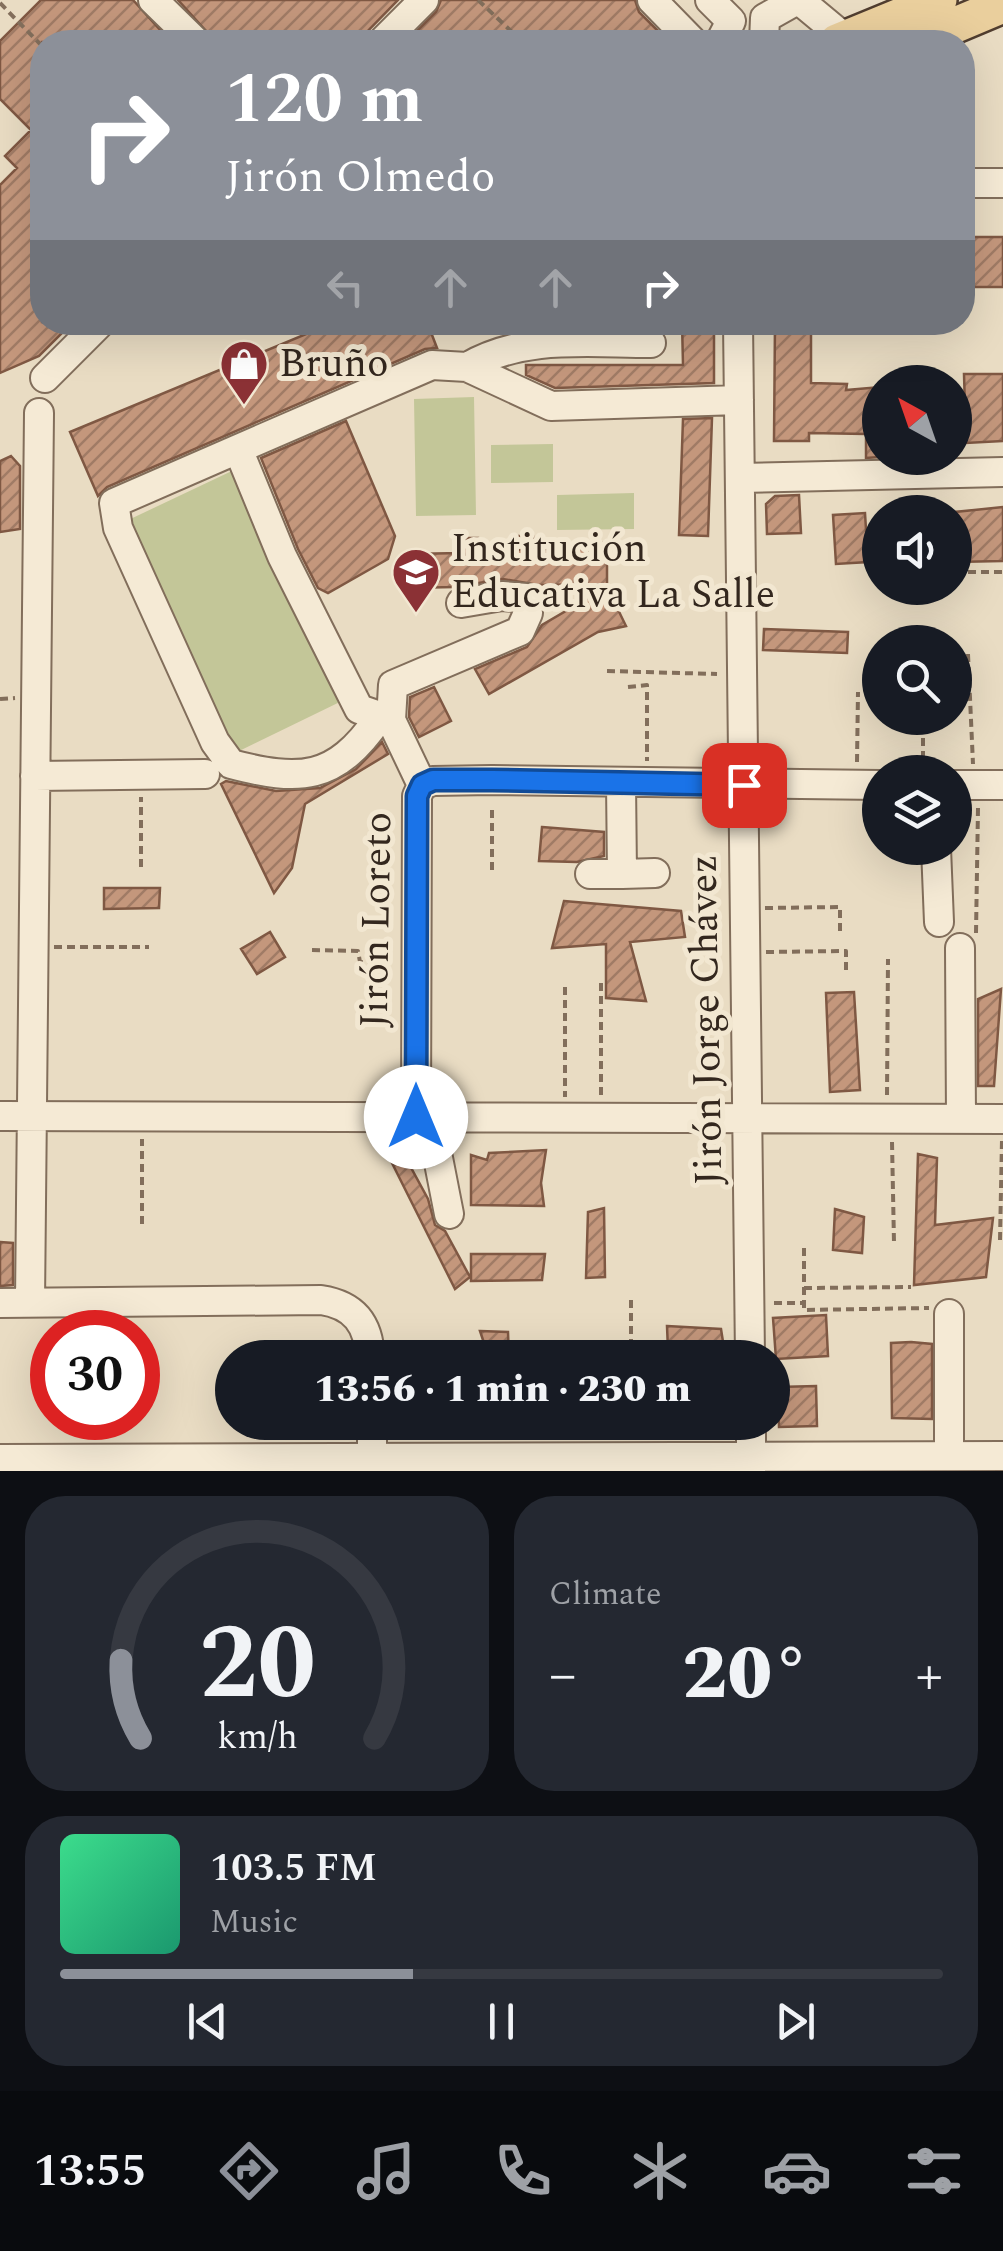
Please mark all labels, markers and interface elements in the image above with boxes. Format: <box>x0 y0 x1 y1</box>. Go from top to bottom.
text: 120 m <box>225 47 423 153</box>
icon: right <box>60 70 190 200</box>
text: Jirón Olmedo <box>225 143 495 212</box>
icon: left <box>318 260 373 315</box>
icon: ahead <box>423 260 478 315</box>
icon: ahead <box>528 260 583 315</box>
icon: right <box>633 260 688 315</box>
place label: Bruño <box>279 334 389 395</box>
shop icon: Bruño <box>218 338 270 406</box>
north arrow <box>862 365 972 475</box>
map controls <box>862 365 972 865</box>
button: sound <box>862 495 972 605</box>
place label: Institución Educativa La Salle <box>451 519 775 626</box>
school or university icon: Institución Educativa La Salle <box>390 546 442 614</box>
button: search <box>862 625 972 735</box>
pin <box>702 743 787 828</box>
button: layers <box>862 755 972 865</box>
icon: arrive <box>717 758 772 813</box>
street label: Jirón Loreto <box>345 811 409 1029</box>
street label: Jirón Jorge Chávez <box>674 854 740 1186</box>
position arrow <box>364 1065 468 1169</box>
speed limit sign: 30 <box>30 1310 160 1440</box>
text: 13:56 · 1 min · 230 m <box>314 1361 691 1419</box>
text: Climate <box>549 1570 661 1619</box>
text: 20 <box>199 1586 315 1744</box>
text: 20° <box>682 1618 810 1732</box>
text: − <box>549 1634 577 1717</box>
text: + <box>915 1634 943 1717</box>
text: km/h <box>217 1710 297 1765</box>
text: 103.5 FM <box>210 1840 377 1898</box>
text: Music <box>210 1898 298 1947</box>
icon: previous <box>180 1994 235 2049</box>
icon: pause <box>474 1994 529 2049</box>
icon: next <box>768 1994 823 2049</box>
icon: directions <box>214 2136 284 2206</box>
icon: music <box>351 2136 421 2206</box>
icon: phone <box>488 2136 558 2206</box>
icon: climate <box>625 2136 695 2206</box>
icon: car <box>762 2136 832 2206</box>
icon: filters <box>899 2136 969 2206</box>
text: 13:55 <box>34 2137 147 2206</box>

